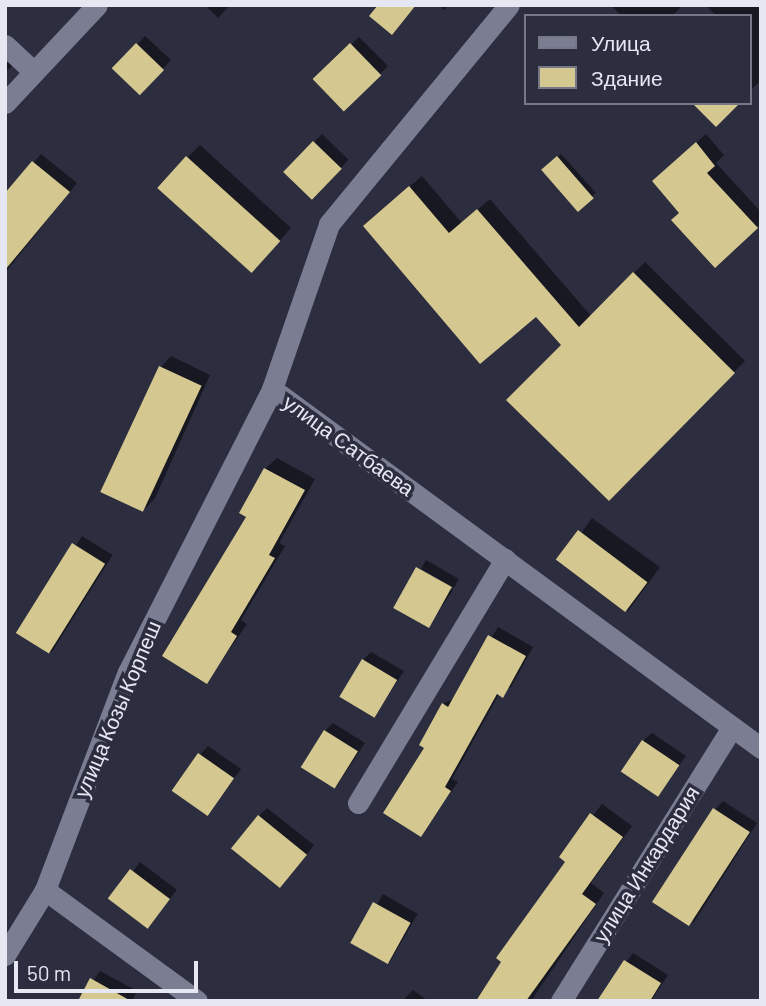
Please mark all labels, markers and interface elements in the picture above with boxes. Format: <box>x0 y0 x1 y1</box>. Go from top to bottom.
legend <box>524 14 752 105</box>
text: Улица <box>591 30 651 55</box>
text: Здание <box>591 65 663 90</box>
street label: улица Сатбаева <box>279 389 419 501</box>
street label: улица Козы Корпеш <box>68 617 166 801</box>
street label: улица Инкардария <box>588 781 704 947</box>
scale bar <box>18 946 201 990</box>
text: 50 m <box>27 960 71 985</box>

